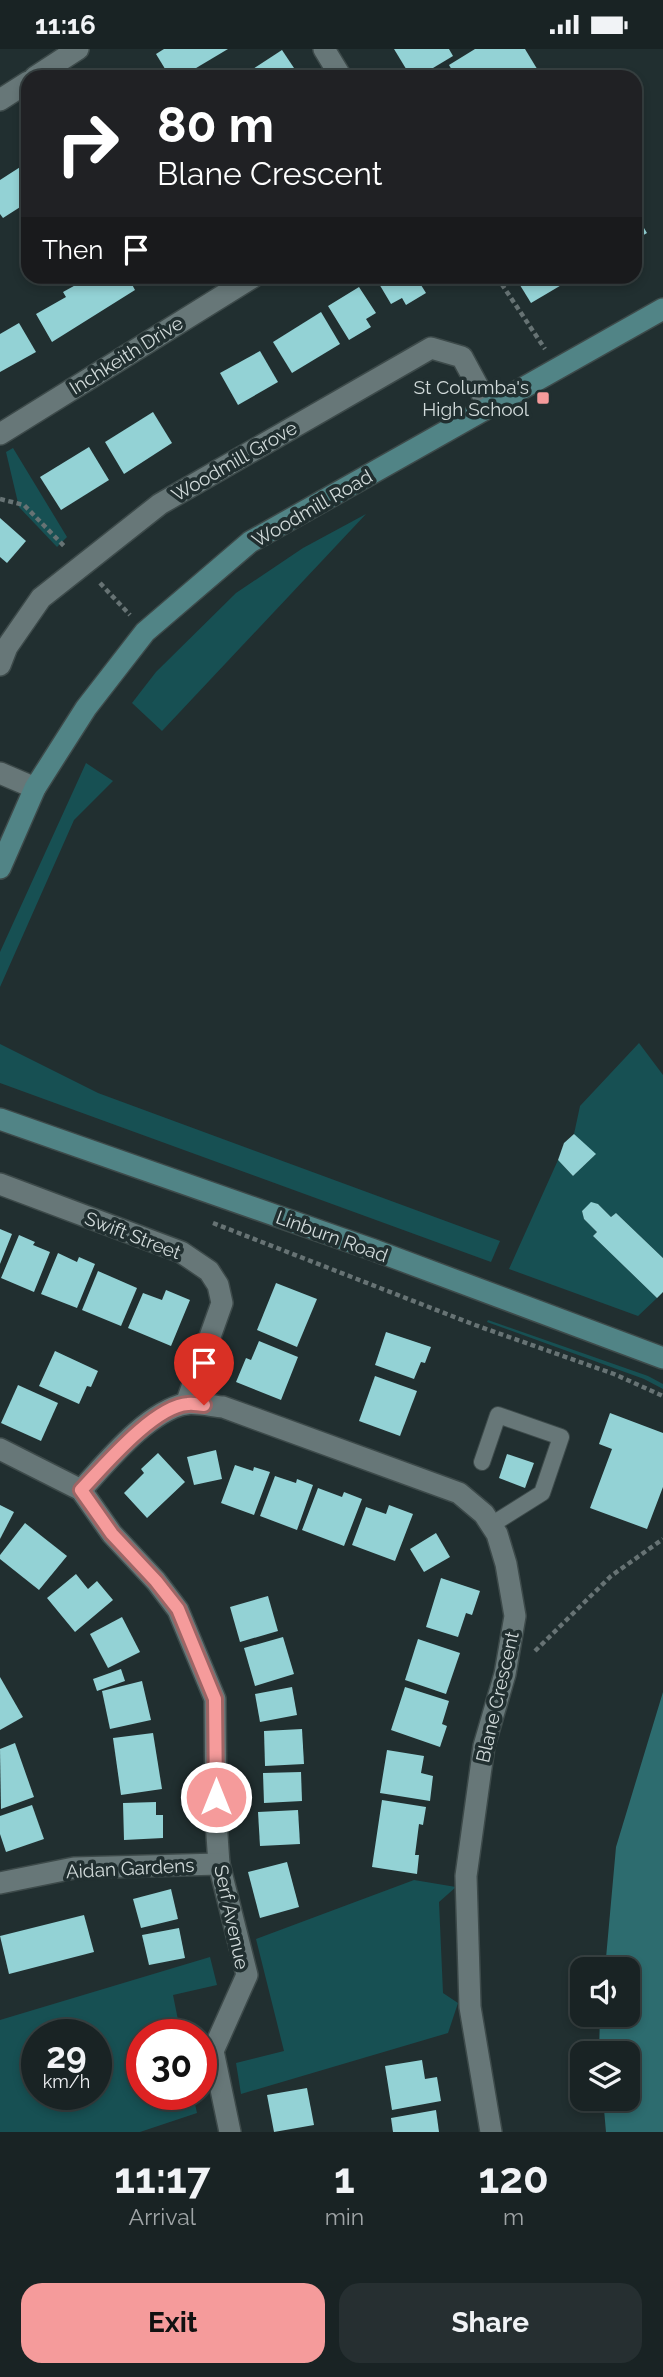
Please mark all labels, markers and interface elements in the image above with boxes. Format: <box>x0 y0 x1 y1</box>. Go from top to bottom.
text: 11:16 <box>35 10 96 40</box>
text: 80 m <box>157 96 274 153</box>
icon: right <box>42 98 133 189</box>
text: Blane Crescent <box>157 155 382 192</box>
icon: arrive <box>117 231 155 269</box>
text: Then <box>42 235 103 265</box>
street label: Inchkeith Drive <box>65 311 187 399</box>
place label: St Columba's High School <box>414 376 530 420</box>
marker: St Columba's High School <box>535 390 551 406</box>
street label: Woodmill Grove <box>167 416 301 506</box>
street label: Woodmill Road <box>248 465 376 551</box>
street label: Linburn Road <box>273 1206 391 1266</box>
street label: Swift Street <box>82 1207 185 1264</box>
pin <box>174 1333 234 1405</box>
icon: arrive <box>185 1344 223 1382</box>
street label: Blane Crescent <box>471 1629 523 1765</box>
position arrow <box>179 1760 253 1834</box>
street label: Aidan Gardens <box>65 1854 195 1882</box>
street label: Serf Avenue <box>210 1863 254 1971</box>
map controls <box>570 1957 640 2111</box>
button: sound <box>570 1957 640 2027</box>
speed limit sign: 30 <box>126 2019 217 2110</box>
text: 29 <box>46 2035 87 2076</box>
button: layers <box>570 2041 640 2111</box>
text: km/h <box>43 2071 90 2092</box>
text: 11:17 <box>114 2154 210 2203</box>
text: 1 <box>334 2154 355 2203</box>
text: 120 <box>479 2154 549 2203</box>
text: Arrival <box>129 2203 196 2230</box>
text: min <box>325 2203 364 2230</box>
text: m <box>503 2203 524 2230</box>
button: Exit <box>21 2283 325 2363</box>
button: Share <box>339 2283 642 2363</box>

